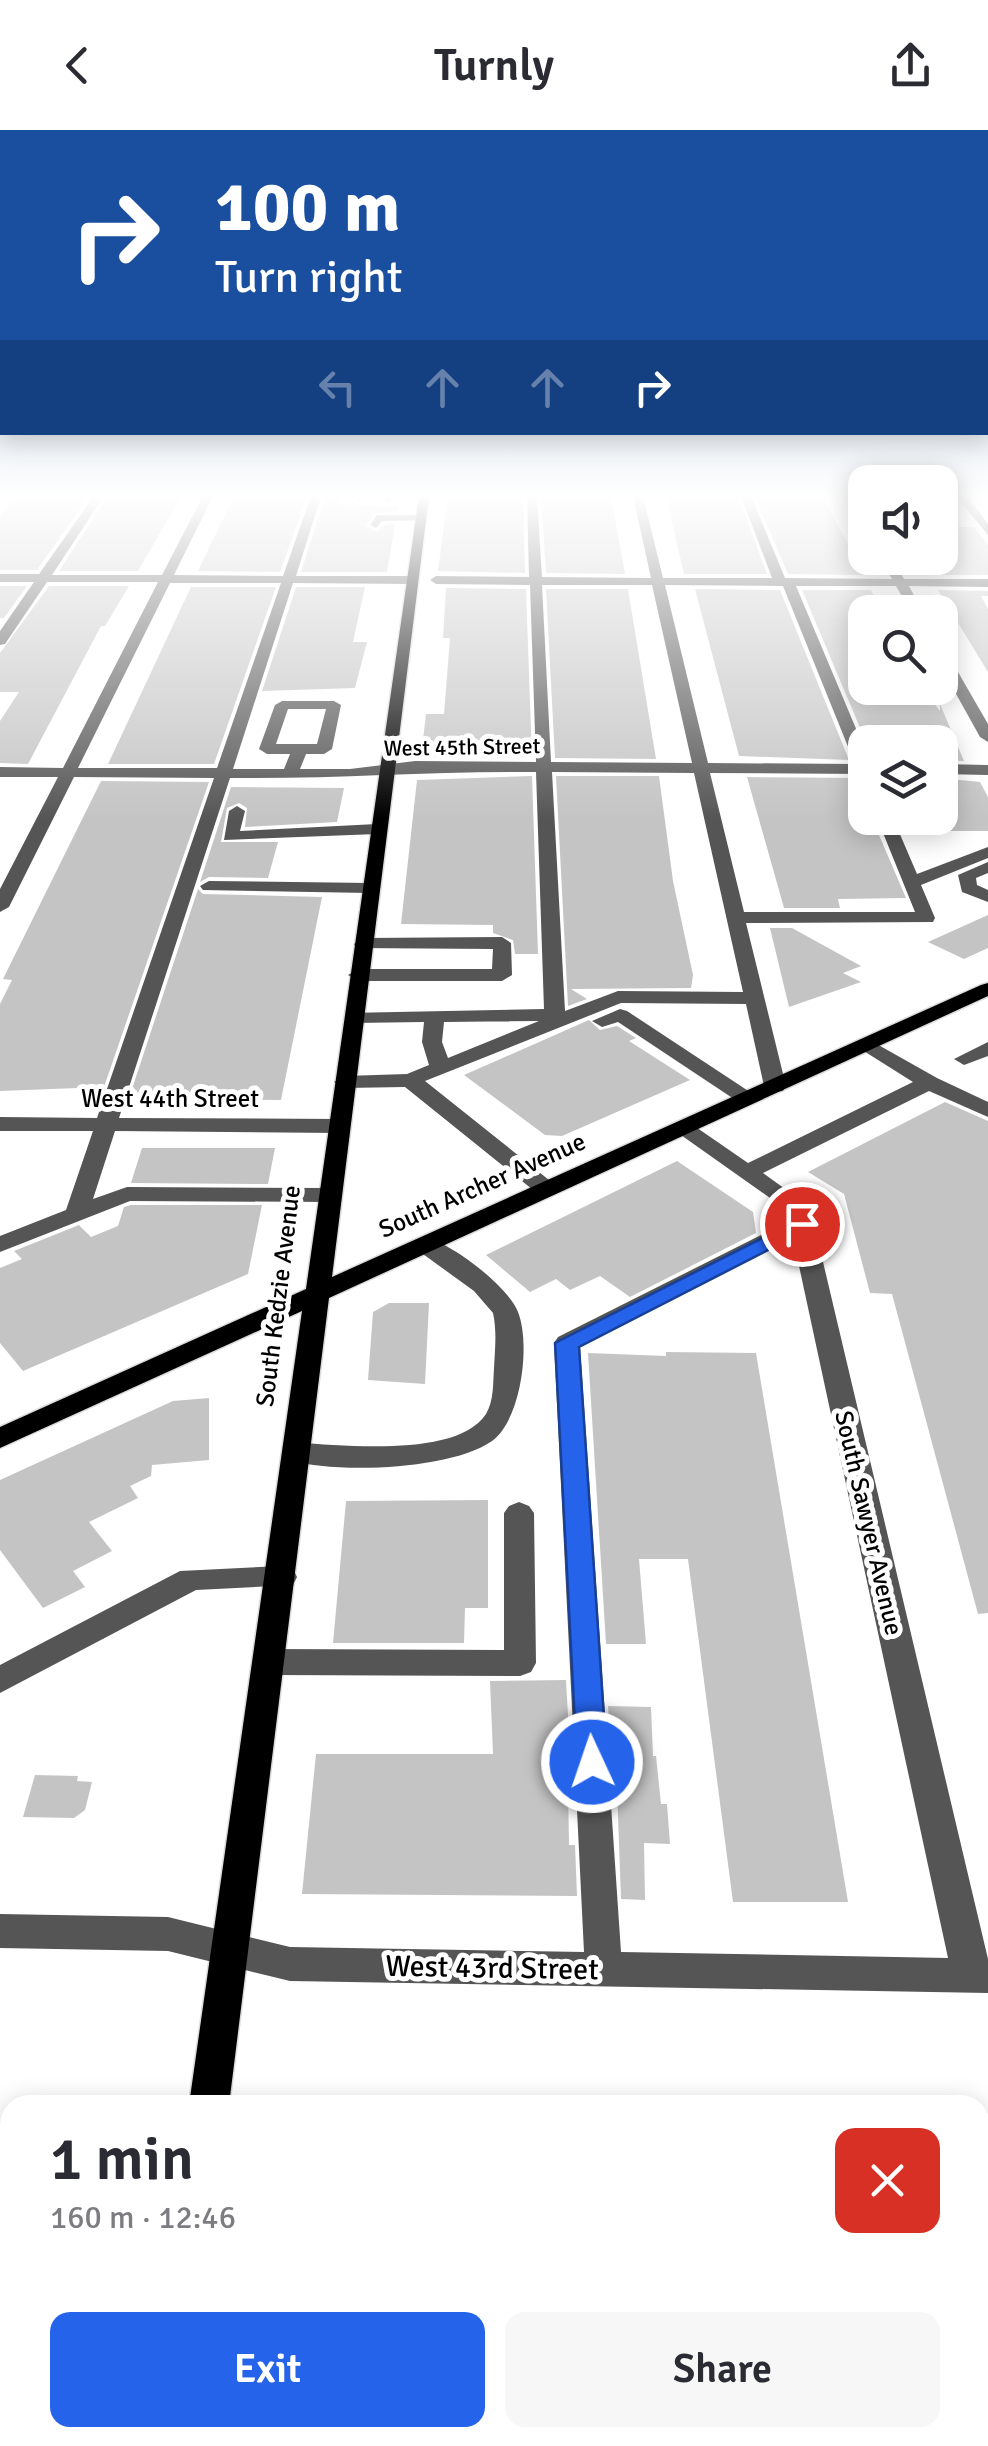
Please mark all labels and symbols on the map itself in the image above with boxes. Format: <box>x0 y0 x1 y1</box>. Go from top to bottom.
street label: West 45th Street <box>383 732 541 762</box>
street label: West 44th Street <box>81 1083 259 1114</box>
street label: South Archer Avenue <box>374 1125 590 1245</box>
pin <box>760 1182 845 1267</box>
street label: South Kedzie Avenue <box>249 1184 307 1408</box>
street label: South Sawyer Avenue <box>828 1408 910 1638</box>
position arrow <box>540 1710 644 1814</box>
street label: West 43rd Street <box>385 1948 599 1988</box>

